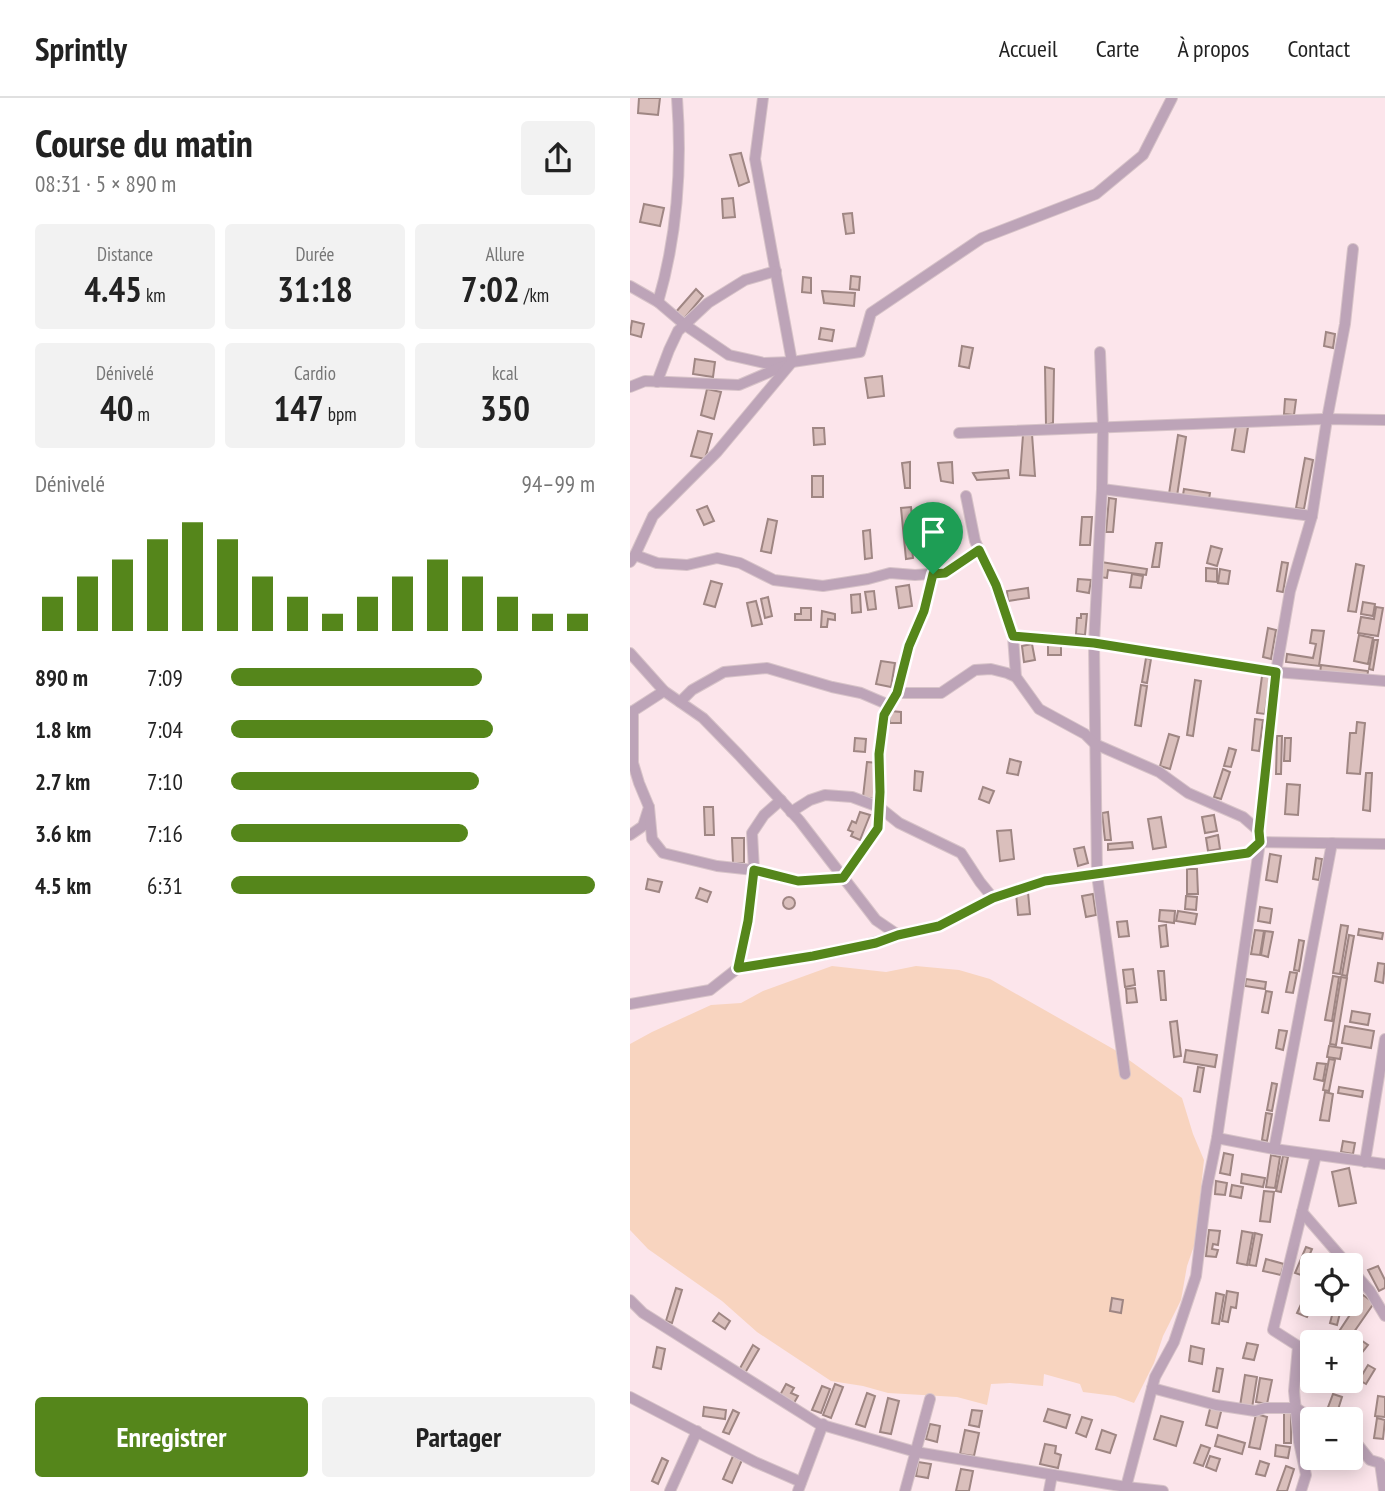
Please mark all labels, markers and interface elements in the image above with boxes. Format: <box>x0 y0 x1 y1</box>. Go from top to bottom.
text: Sprintly <box>35 27 127 70</box>
text: Accueil <box>999 33 1058 64</box>
text: Carte <box>1096 33 1139 64</box>
text: À propos <box>1177 33 1249 64</box>
text: Contact <box>1287 33 1350 64</box>
text: Course du matin <box>35 118 253 167</box>
button: share <box>521 121 595 195</box>
text: 08:31 · 5 × 890 m <box>35 169 176 198</box>
text: Distance <box>97 242 153 266</box>
text: Durée <box>296 242 334 266</box>
text: Allure <box>485 242 525 266</box>
text: 4.45 <box>84 266 142 312</box>
text: 31:18 <box>277 266 353 312</box>
text: 7:02 <box>461 266 520 312</box>
text: km <box>142 283 166 307</box>
text: /km <box>520 283 549 307</box>
text: Dénivelé <box>96 361 154 385</box>
text: Cardio <box>294 361 336 385</box>
text: kcal <box>492 361 518 385</box>
text: 40 <box>100 385 134 431</box>
text: 147 <box>273 385 324 431</box>
text: 350 <box>480 385 530 431</box>
text: m <box>134 402 150 426</box>
text: bpm <box>324 402 357 426</box>
text: Dénivelé <box>35 469 105 498</box>
text: 94–99 m <box>522 469 595 498</box>
pin <box>903 502 963 574</box>
icon: arrive <box>914 513 952 551</box>
text: 890 m <box>35 663 88 692</box>
text: 7:09 <box>147 663 183 692</box>
text: 1.8 km <box>35 715 91 744</box>
text: 7:04 <box>147 715 183 744</box>
text: 2.7 km <box>35 767 90 796</box>
text: 7:10 <box>147 767 183 796</box>
text: 3.6 km <box>35 819 91 848</box>
text: 7:16 <box>147 819 183 848</box>
text: 4.5 km <box>35 871 91 900</box>
text: 6:31 <box>147 871 183 900</box>
map controls <box>1300 1253 1363 1470</box>
button: locate <box>1300 1253 1363 1316</box>
button: + <box>1300 1330 1363 1393</box>
button: Enregistrer <box>35 1397 308 1477</box>
button: Partager <box>322 1397 595 1477</box>
button: − <box>1300 1407 1363 1470</box>

